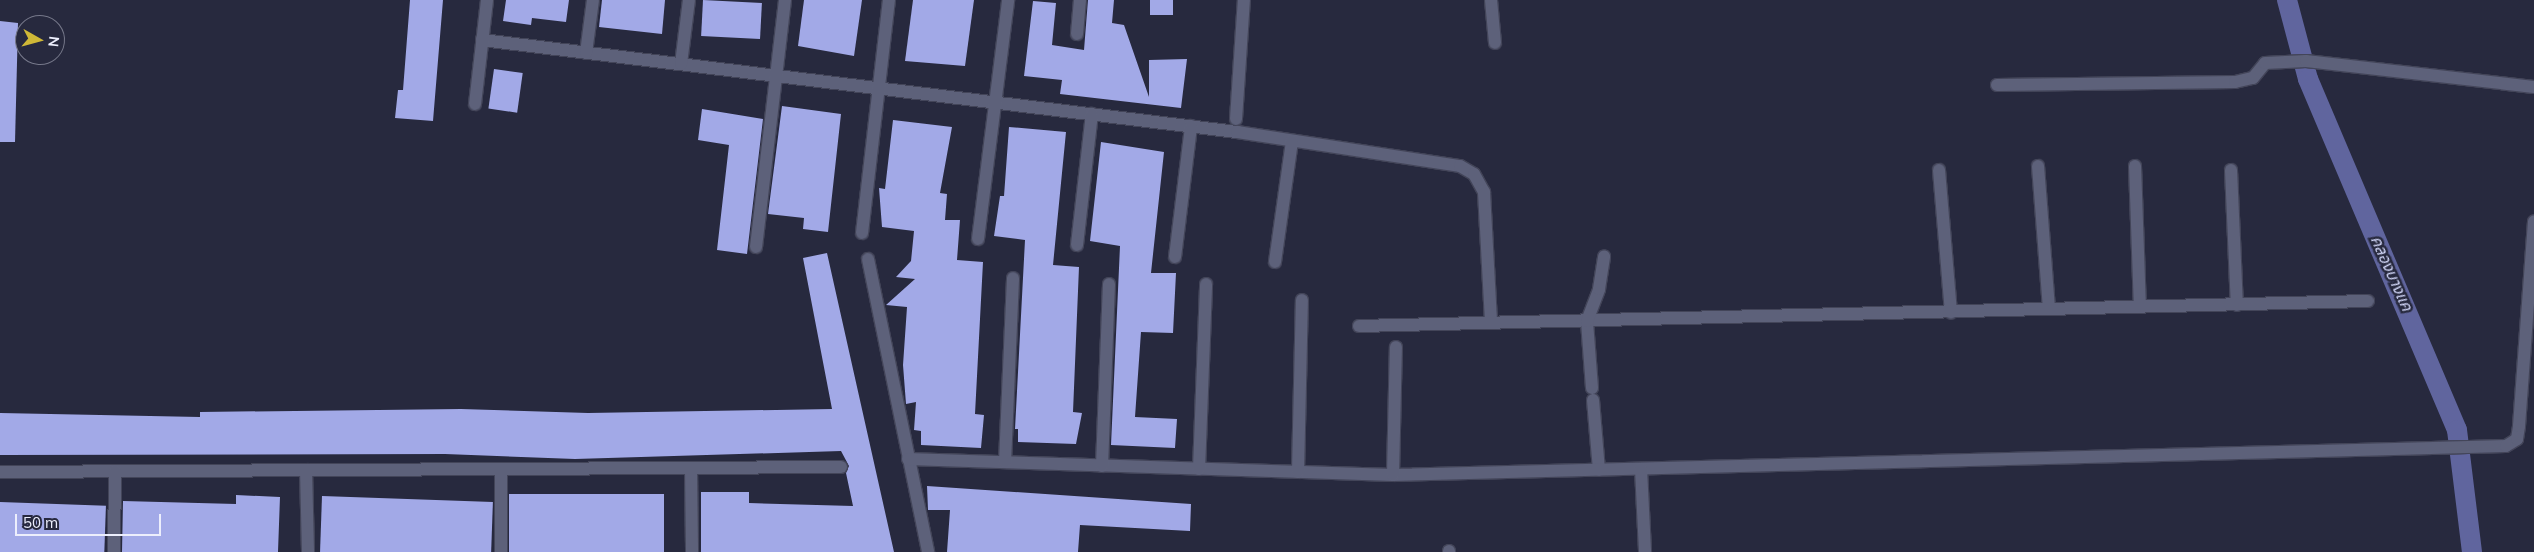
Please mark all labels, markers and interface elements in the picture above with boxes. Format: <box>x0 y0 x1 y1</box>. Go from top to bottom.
north arrow <box>15 15 65 65</box>
text: N <box>44 35 63 48</box>
water label: คลองบางแค <box>2367 232 2417 314</box>
scale bar <box>18 504 164 536</box>
text: 50 m <box>23 513 58 532</box>

